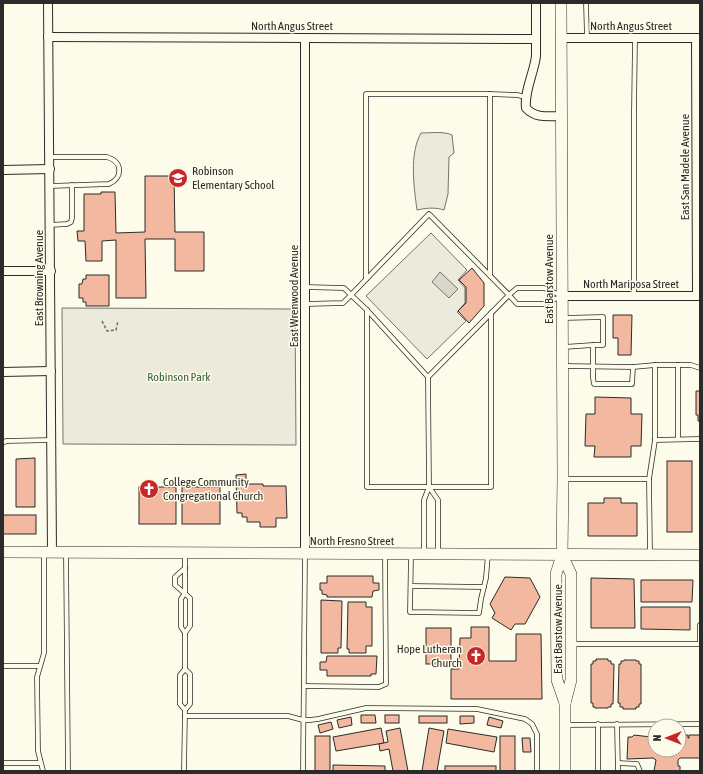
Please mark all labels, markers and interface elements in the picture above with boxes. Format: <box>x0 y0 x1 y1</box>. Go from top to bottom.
street label: North Angus Street <box>251 19 333 33</box>
street label: North Angus Street <box>590 19 672 33</box>
street label: East San Madele Avenue <box>678 114 692 220</box>
place label: Robinson Elementary School <box>192 164 275 192</box>
school or university icon: Robinson Elementary School <box>167 167 189 189</box>
street label: East Browning Avenue <box>32 230 46 326</box>
street label: East Barstow Avenue <box>542 234 556 324</box>
street label: East Wrenwood Avenue <box>287 245 301 347</box>
street label: North Mariposa Street <box>583 277 680 291</box>
park label: Robinson Park <box>147 370 211 384</box>
place label: College Community Congregational Church <box>163 475 263 503</box>
church icon: College Community Congregational Church <box>138 478 160 500</box>
street label: North Fresno Street <box>310 534 395 548</box>
street label: East Barstow Avenue <box>551 584 565 674</box>
place label: Hope Lutheran Church <box>397 642 462 670</box>
church icon: Hope Lutheran Church <box>465 645 487 667</box>
north arrow <box>647 718 687 758</box>
text: N <box>651 735 663 741</box>

